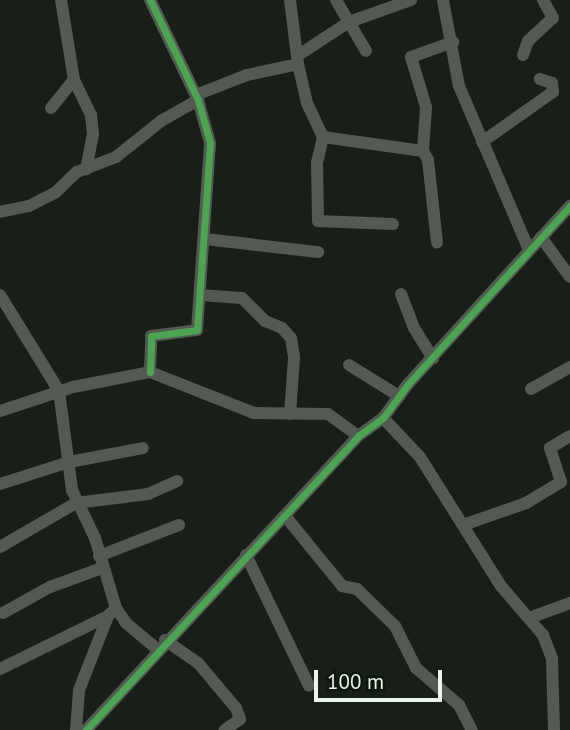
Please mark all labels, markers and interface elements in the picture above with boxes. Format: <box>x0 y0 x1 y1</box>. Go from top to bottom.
scale bar <box>318 656 446 700</box>
text: 100 m <box>327 668 384 695</box>

